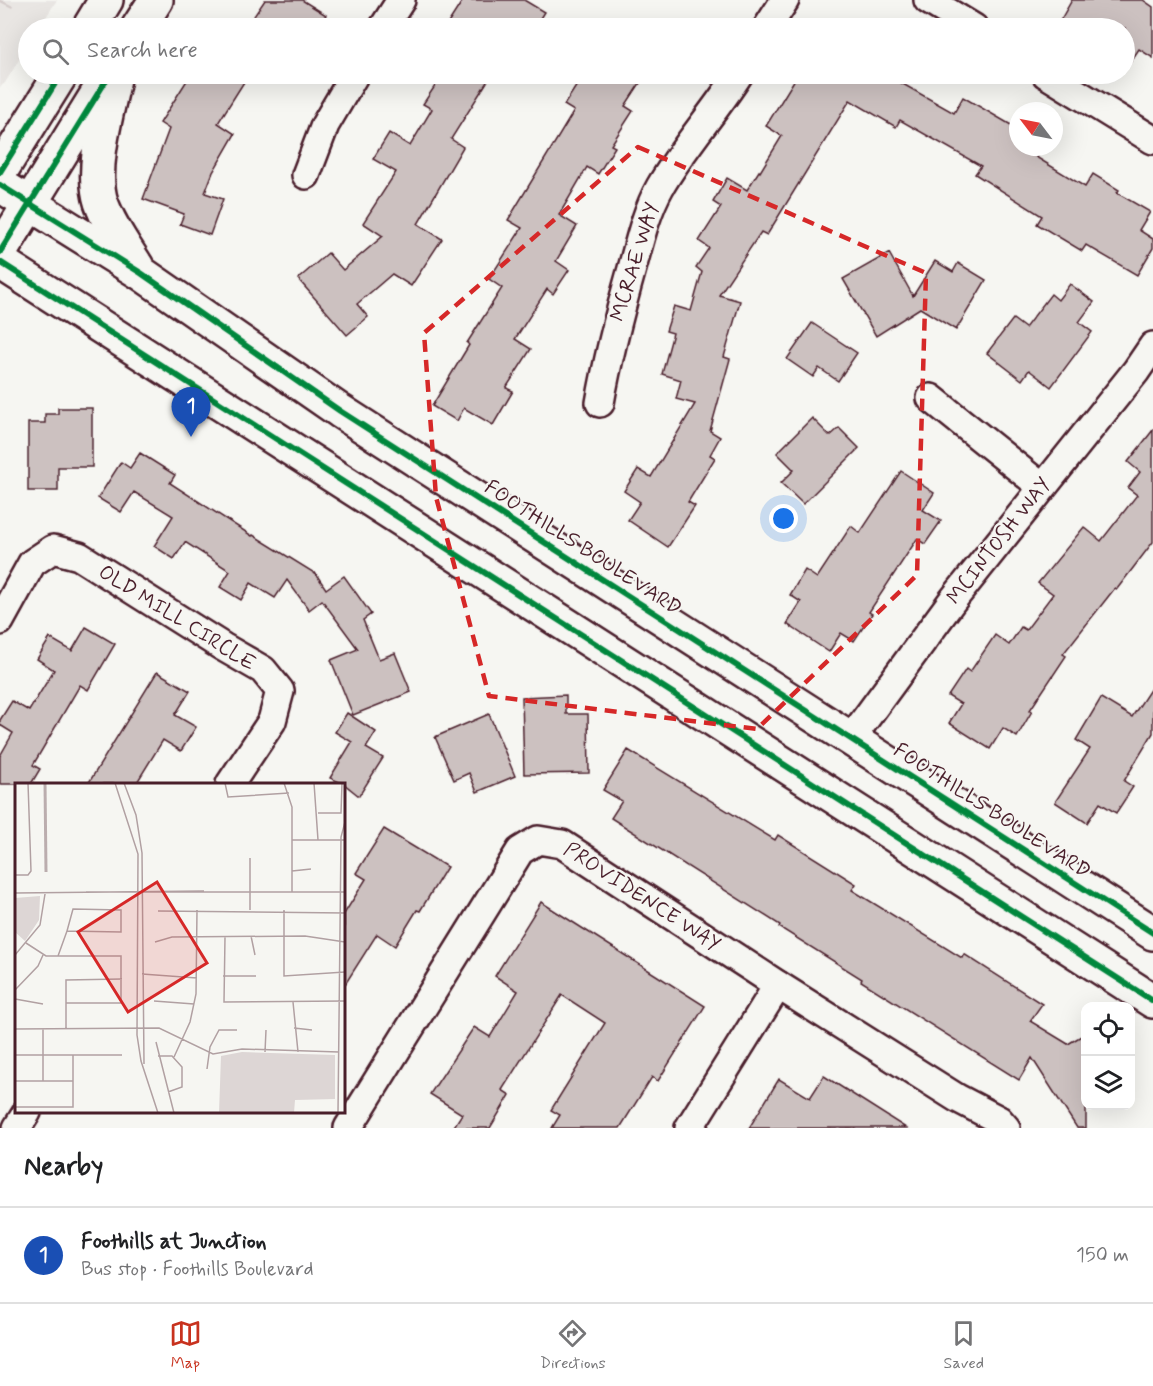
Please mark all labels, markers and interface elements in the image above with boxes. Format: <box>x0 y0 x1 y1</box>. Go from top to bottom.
search box <box>18 18 1135 84</box>
icon: search <box>39 35 72 68</box>
text: Search here <box>87 37 198 65</box>
north arrow <box>1009 102 1063 156</box>
street label: MCRAE WAY <box>604 199 667 325</box>
pin: 1 <box>172 388 210 437</box>
street label: MCINTOSH WAY <box>941 471 1058 610</box>
street label: FOOTHILLS BOULEVARD <box>479 474 687 622</box>
your location <box>769 504 798 533</box>
street label: OLD MILL CIRCLE <box>93 558 261 678</box>
street label: FOOTHILLS BOULEVARD <box>888 737 1096 885</box>
inset map <box>15 783 345 1113</box>
street label: PROVIDENCE WAY <box>558 836 726 959</box>
map controls <box>1081 1002 1135 1110</box>
button: locate <box>1081 1002 1135 1056</box>
button: layers <box>1081 1056 1135 1110</box>
text: Nearby <box>24 1150 103 1184</box>
text: Foothills at Junction <box>81 1228 267 1256</box>
text: 1 <box>39 1242 48 1269</box>
text: 150 m <box>1076 1242 1129 1269</box>
text: Bus stop · Foothills Boulevard <box>81 1256 313 1283</box>
tab: Map <box>169 1317 202 1374</box>
tab: Directions <box>540 1317 606 1374</box>
tab: Saved <box>944 1317 984 1374</box>

